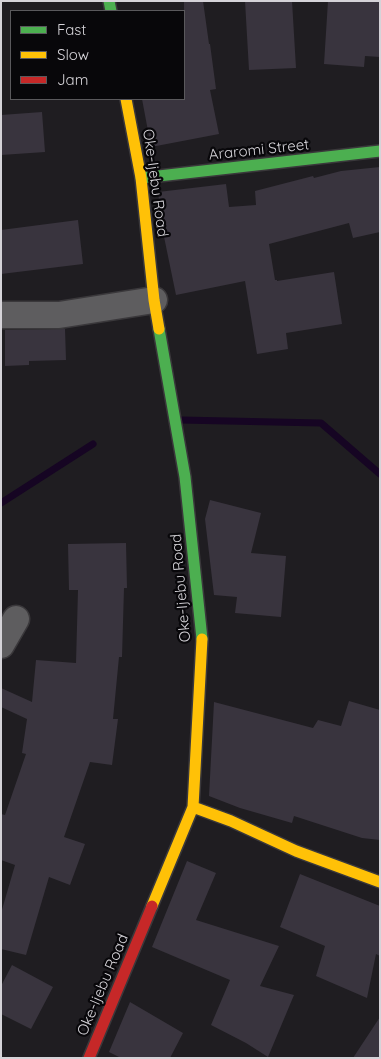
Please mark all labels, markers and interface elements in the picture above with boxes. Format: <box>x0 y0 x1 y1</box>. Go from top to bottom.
legend <box>10 10 185 100</box>
text: Fast <box>57 20 86 39</box>
text: Slow <box>57 45 89 64</box>
text: Jam <box>57 70 88 89</box>
street label: Oke-Ijebu Road <box>139 128 171 238</box>
street label: Araromi Street <box>208 136 310 164</box>
street label: Oke-Ijebu Road <box>167 533 195 643</box>
street label: Oke-Ijebu Road <box>73 931 133 1039</box>

